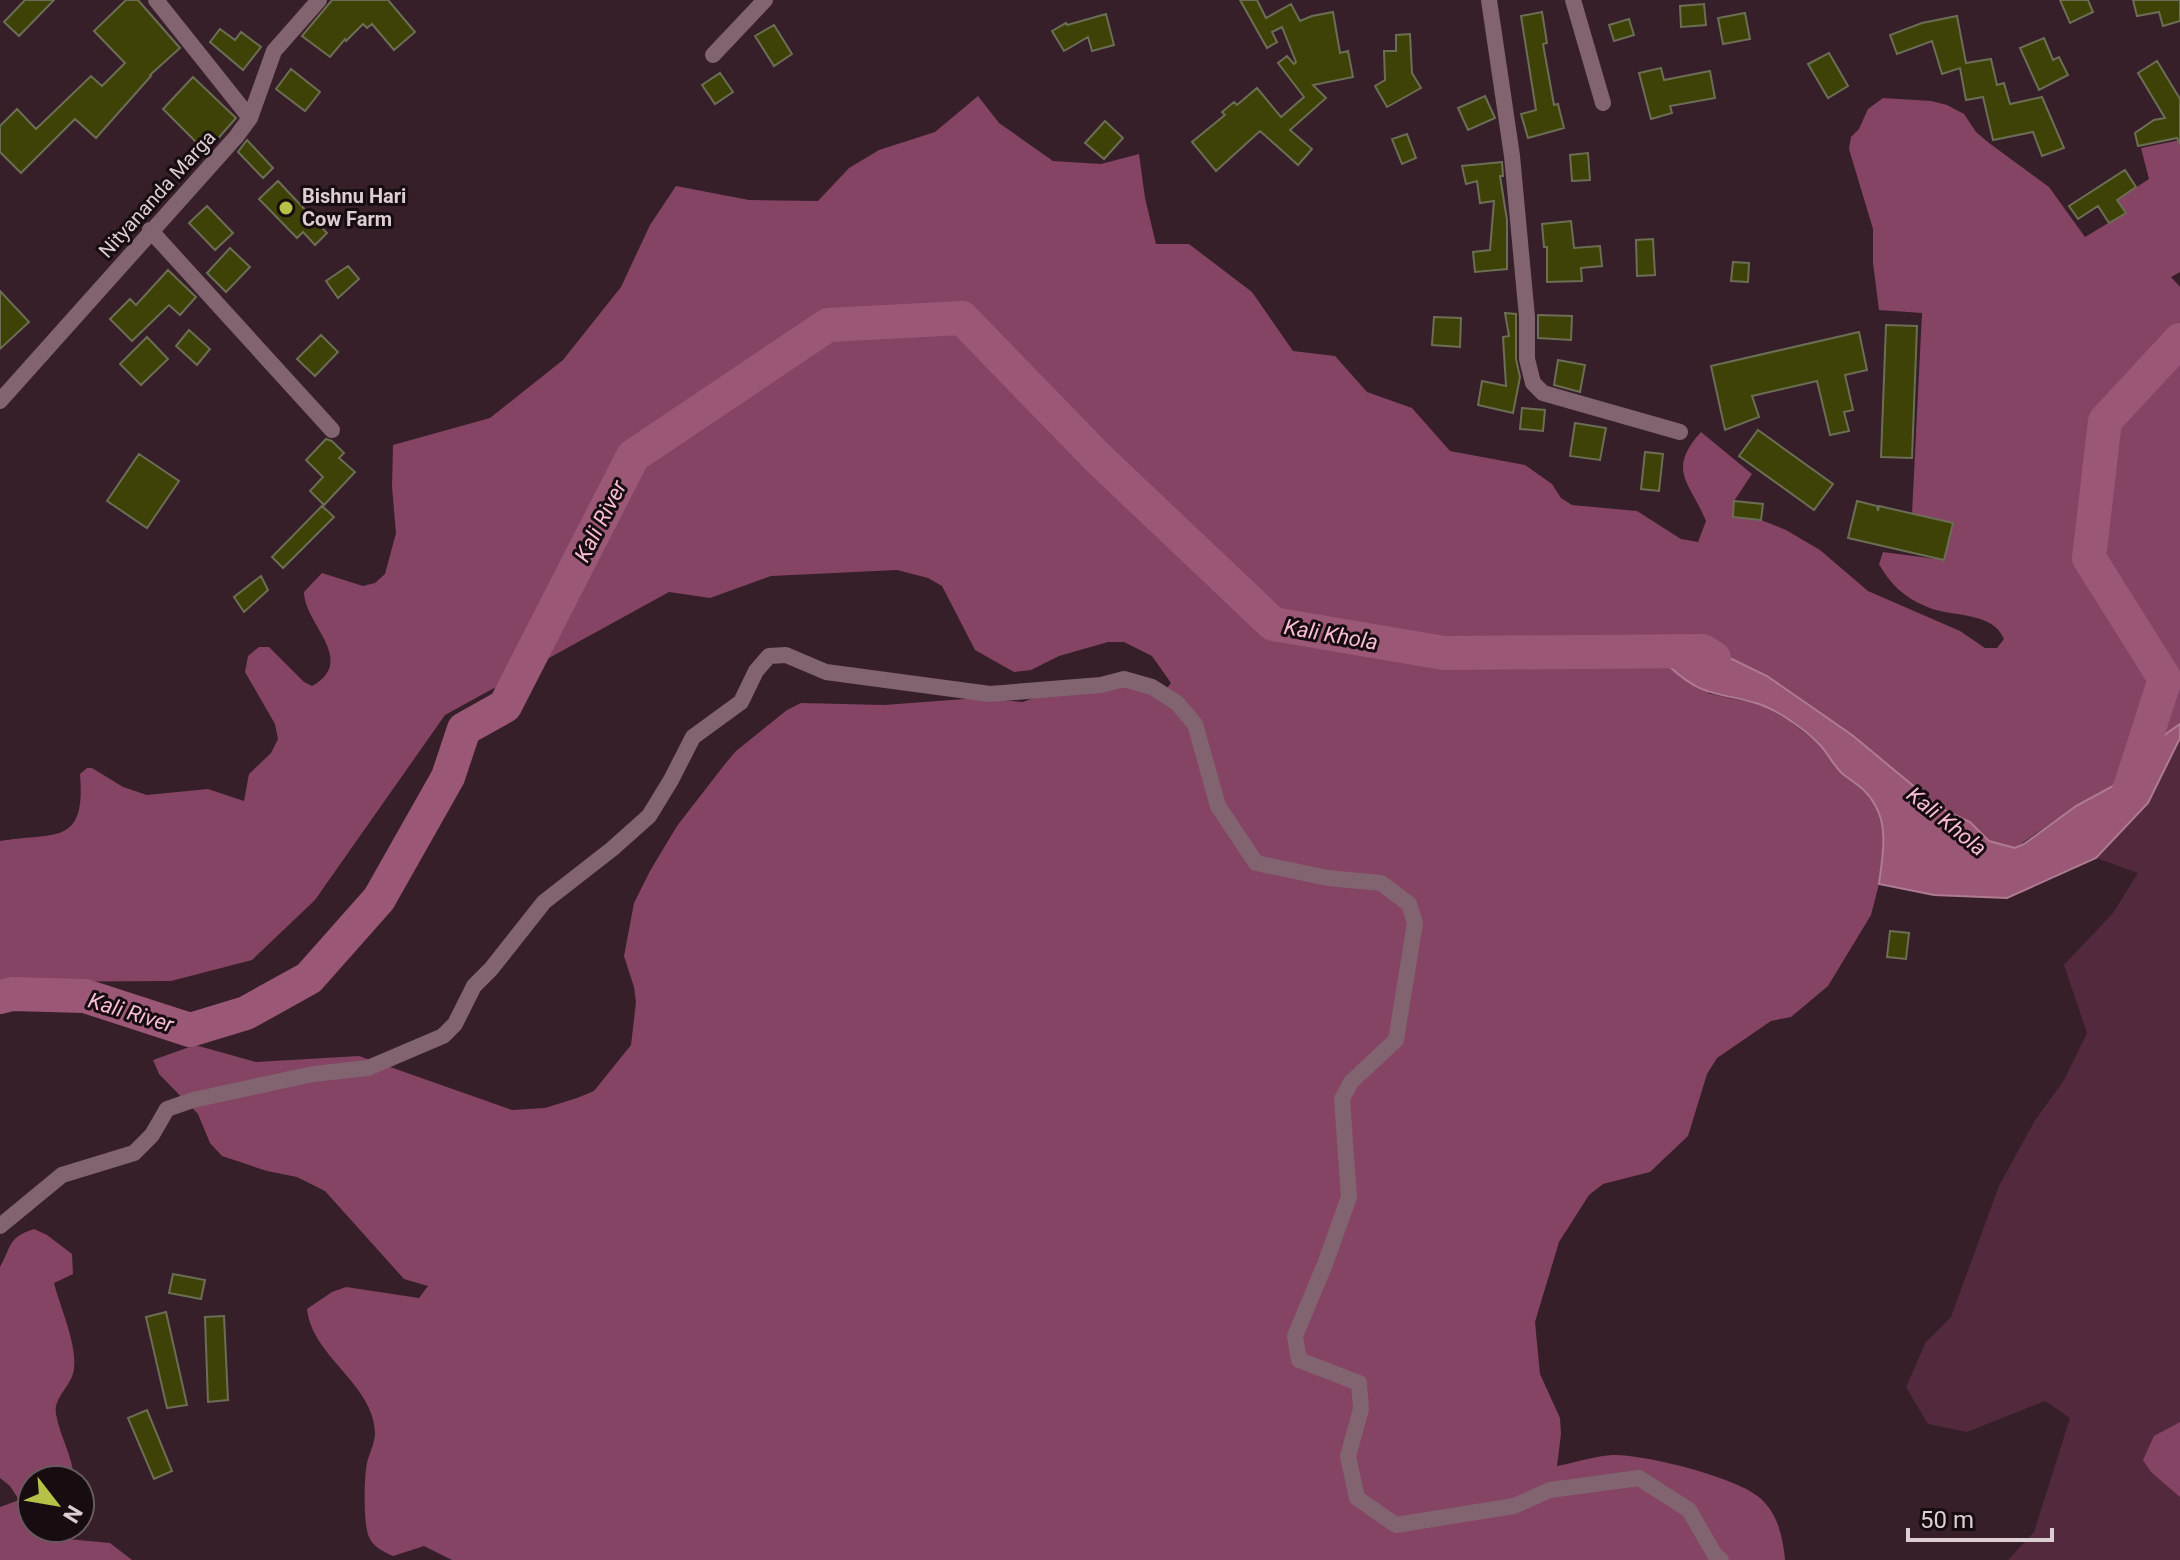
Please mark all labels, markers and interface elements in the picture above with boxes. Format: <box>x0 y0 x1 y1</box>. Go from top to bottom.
street label: Nityananda Marga <box>94 125 220 263</box>
place label: Bishnu Hari Cow Farm <box>302 184 406 231</box>
marker: Bishnu Hari Cow Farm <box>277 199 295 217</box>
water label: Kali River <box>569 476 632 566</box>
water label: Kali Khola <box>1282 614 1380 655</box>
water label: Kali Khola <box>1902 782 1991 861</box>
water label: Kali River <box>85 988 177 1037</box>
north arrow <box>16 1464 96 1544</box>
scale bar <box>1908 1492 2052 1542</box>
text: N <box>58 1501 87 1527</box>
text: 50 m <box>1920 1506 1974 1534</box>

